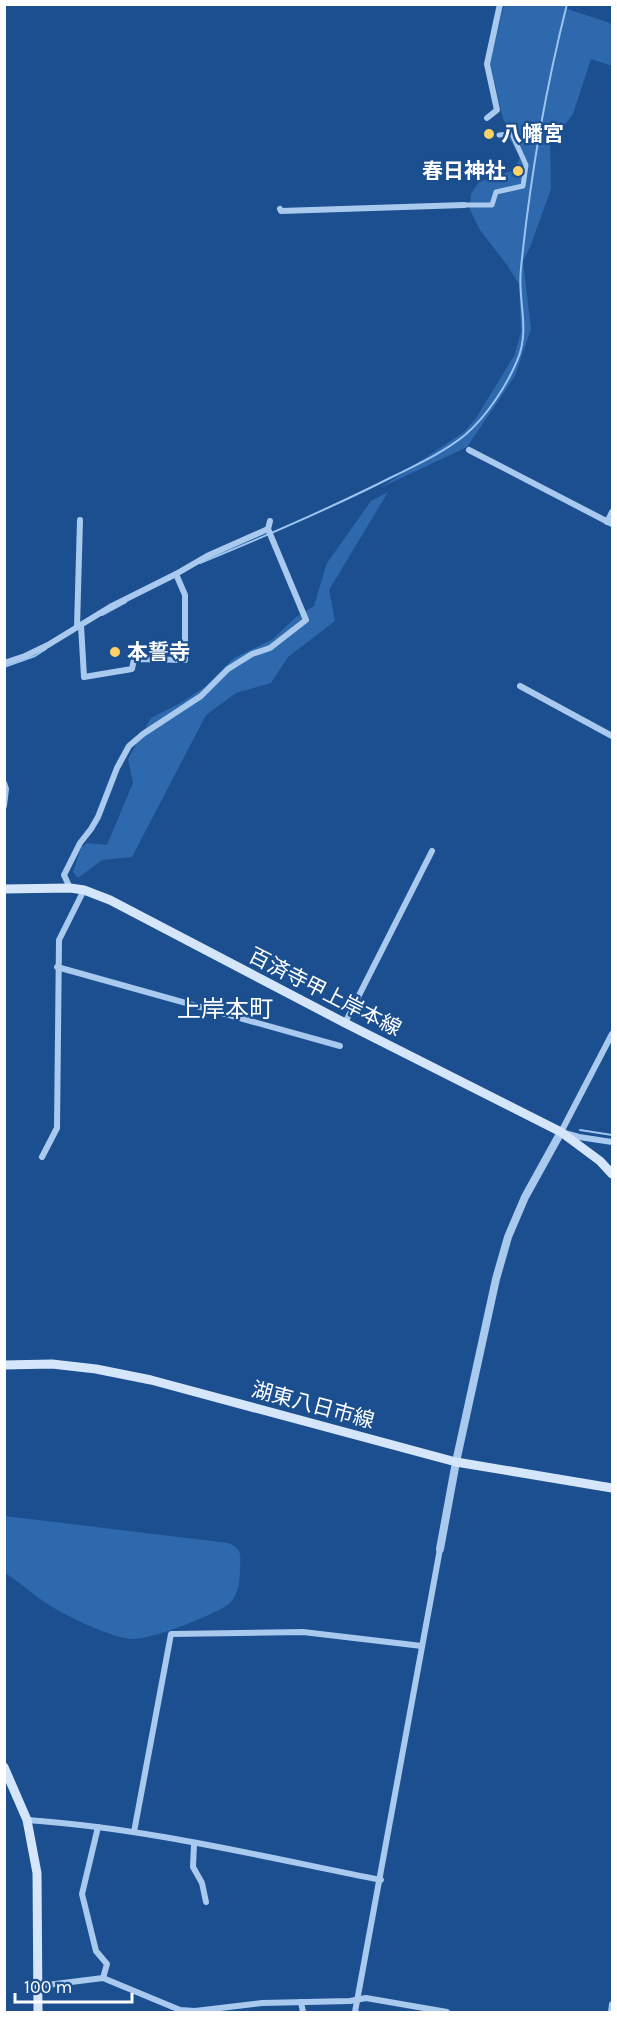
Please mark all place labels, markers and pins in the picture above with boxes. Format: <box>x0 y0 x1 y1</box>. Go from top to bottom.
place label: 八幡宮 <box>501 122 564 146</box>
marker: 八幡宮 <box>482 127 496 141</box>
place label: 春日神社 <box>422 159 506 183</box>
marker: 春日神社 <box>511 164 525 178</box>
place label: 本誓寺 <box>127 640 190 664</box>
marker: 本誓寺 <box>108 645 122 659</box>

